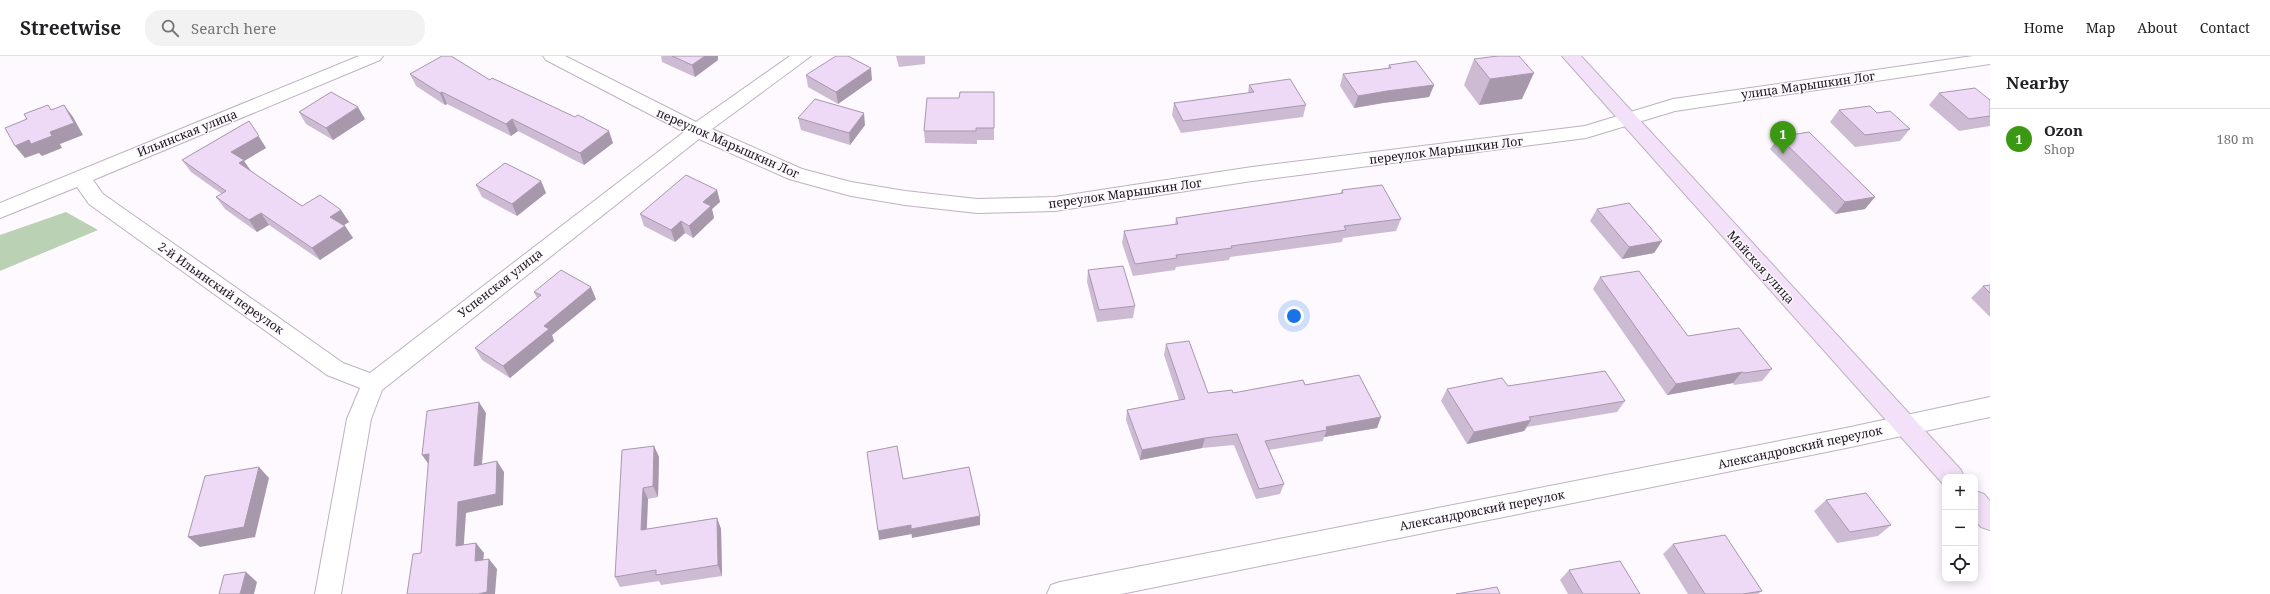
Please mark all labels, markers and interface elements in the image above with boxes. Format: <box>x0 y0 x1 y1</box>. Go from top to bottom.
search box <box>145 10 425 46</box>
text: Streetwise <box>20 15 121 41</box>
icon: search <box>159 17 181 39</box>
text: Search here <box>191 18 276 38</box>
text: Home <box>2024 18 2064 37</box>
text: Map <box>2086 18 2115 37</box>
text: About <box>2137 18 2178 37</box>
text: Contact <box>2200 18 2250 37</box>
street label: улица Марышкин Лог <box>1740 67 1876 103</box>
text: Nearby <box>2006 71 2069 94</box>
street label: переулок Марышкин Лог <box>654 104 802 182</box>
street label: Ильинская улица <box>134 105 240 161</box>
text: Ozon <box>2044 120 2083 140</box>
pin: 1 <box>1770 121 1796 154</box>
text: 1 <box>2015 130 2023 148</box>
text: 180 m <box>2217 130 2254 148</box>
street label: переулок Марышкин Лог <box>1368 132 1524 168</box>
text: Shop <box>2044 140 2075 158</box>
street label: переулок Марышкин Лог <box>1047 174 1203 212</box>
street label: Майская улица <box>1723 227 1799 307</box>
street label: 2-й Ильинский переулок <box>155 238 288 339</box>
street label: Успенская улица <box>454 245 546 321</box>
your location <box>1284 306 1304 326</box>
street label: Александровский переулок <box>1716 421 1885 473</box>
map controls <box>1942 474 1978 582</box>
button: + <box>1942 474 1978 510</box>
street label: Александровский переулок <box>1398 485 1567 534</box>
button: − <box>1942 510 1978 546</box>
button: locate <box>1942 546 1978 582</box>

